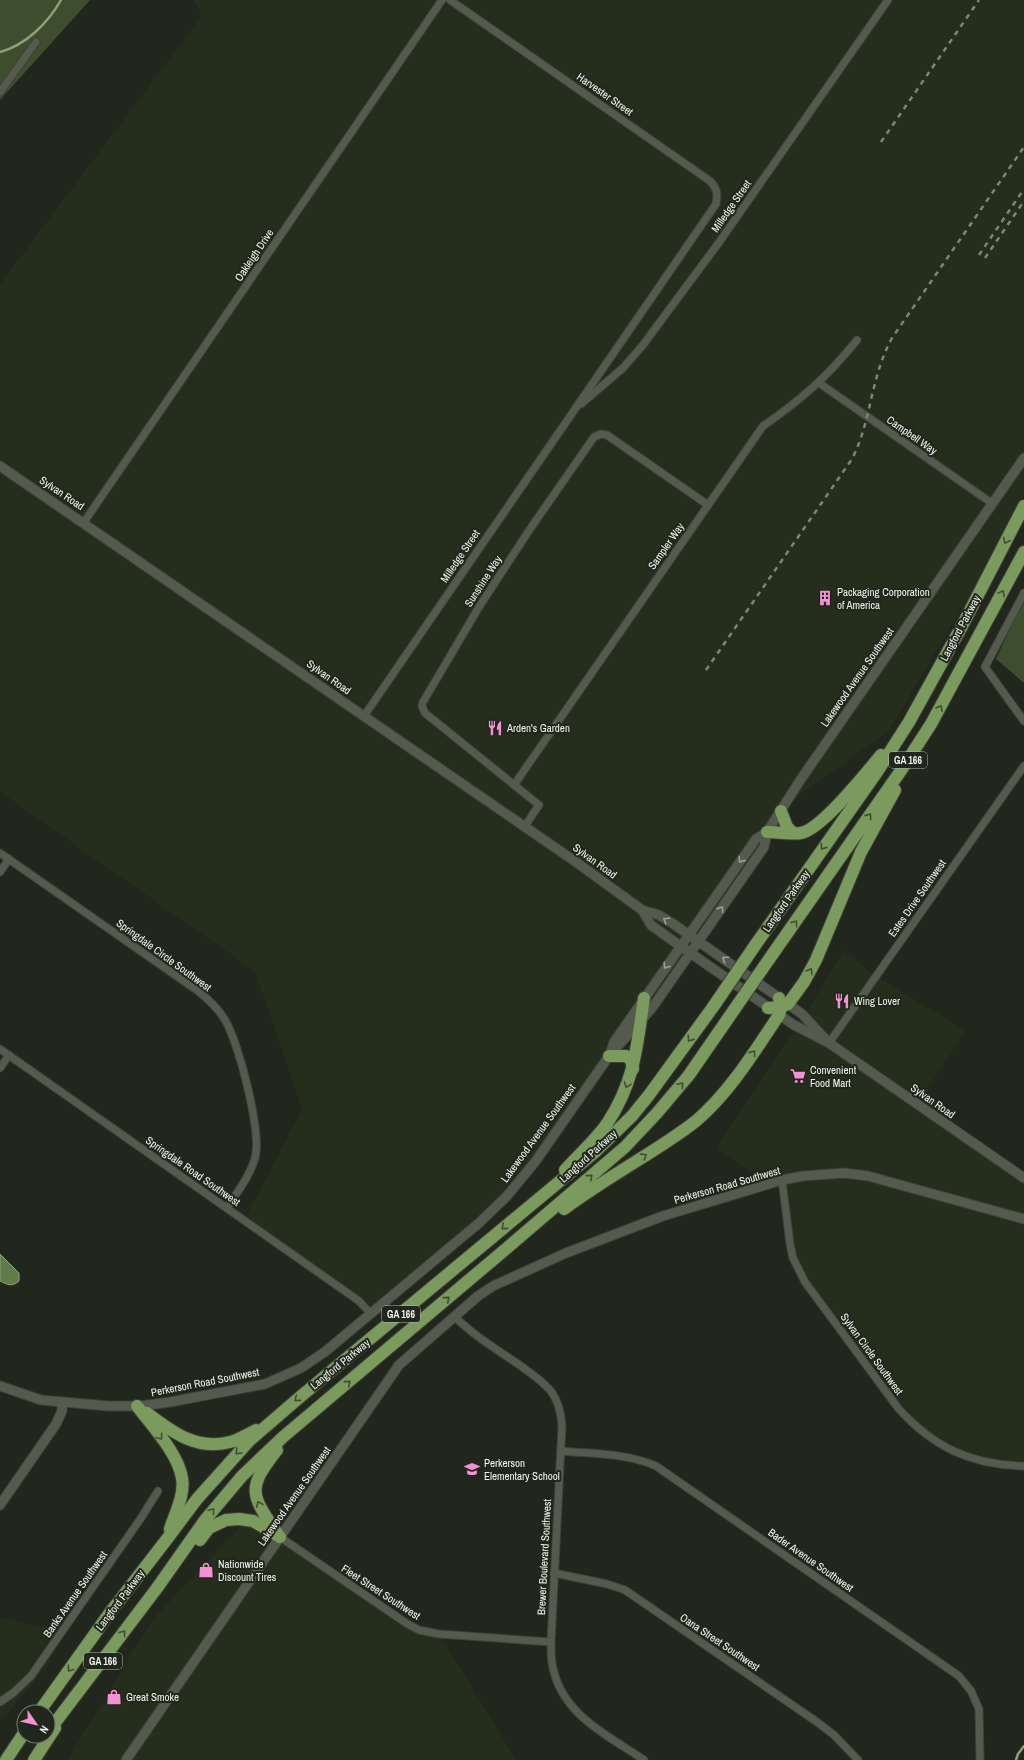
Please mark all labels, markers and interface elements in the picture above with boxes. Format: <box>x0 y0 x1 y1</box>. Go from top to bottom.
street label: Harvester Street <box>574 69 636 119</box>
street label: Milledge Street <box>708 177 754 235</box>
street label: Oakleigh Drive <box>231 226 277 284</box>
street label: Campbell Way <box>884 413 940 458</box>
street label: Sylvan Road <box>37 473 87 513</box>
street label: Sampler Way <box>645 520 687 572</box>
street label: Milledge Street <box>437 527 483 585</box>
one-way arrow <box>1003 537 1011 544</box>
street label: Sunshine Way <box>461 552 505 609</box>
place label: Packaging Corporation of America <box>837 585 930 612</box>
building icon: Packaging Corporation of America <box>816 589 834 607</box>
one-way arrow <box>997 590 1005 597</box>
street label: Langford Parkway <box>937 592 983 663</box>
street label: Lakewood Avenue Southwest <box>817 624 897 729</box>
street label: Sylvan Road <box>304 657 354 697</box>
one-way arrow <box>936 705 943 712</box>
restaurant icon: Arden's Garden <box>486 719 504 737</box>
place label: Arden's Garden <box>506 721 570 735</box>
road number: GA 166 <box>889 752 927 768</box>
one-way arrow <box>864 814 871 821</box>
street label: Sylvan Road <box>570 840 620 882</box>
one-way arrow <box>821 842 828 849</box>
one-way arrow <box>738 856 746 863</box>
street label: Estes Drive Southwest <box>885 856 949 939</box>
street label: Langford Parkway <box>759 867 813 935</box>
one-way arrow <box>716 907 723 914</box>
street label: Springdale Circle Southwest <box>114 916 215 995</box>
one-way arrow <box>663 917 670 924</box>
one-way arrow <box>790 920 798 927</box>
one-way arrow <box>722 957 729 964</box>
one-way arrow <box>663 962 671 969</box>
one-way arrow <box>805 968 812 975</box>
restaurant icon: Wing Lover <box>833 992 851 1010</box>
place label: Wing Lover <box>854 994 900 1008</box>
one-way arrow <box>688 1034 695 1041</box>
one-way arrow <box>748 1050 755 1057</box>
place label: Convenient Food Mart <box>810 1063 857 1090</box>
supermarket icon: Convenient Food Mart <box>789 1067 807 1085</box>
street label: Lakewood Avenue Southwest <box>498 1081 579 1185</box>
street label: Sylvan Road <box>908 1081 958 1121</box>
one-way arrow <box>624 1082 632 1089</box>
one-way arrow <box>676 1082 683 1089</box>
street label: Langford Parkway <box>556 1126 620 1186</box>
street label: Springdale Road Southwest <box>143 1133 243 1209</box>
one-way arrow <box>640 1154 647 1161</box>
street label: Perkerson Road Southwest <box>672 1163 782 1207</box>
one-way arrow <box>585 1175 592 1182</box>
one-way arrow <box>502 1222 509 1229</box>
one-way arrow <box>442 1296 450 1304</box>
road number: GA 166 <box>382 1306 420 1322</box>
street label: Sylvan Circle Southwest <box>838 1310 907 1398</box>
street label: Langford Parkway <box>307 1335 373 1392</box>
street label: Perkerson Road Southwest <box>150 1365 261 1399</box>
one-way arrow <box>343 1380 351 1387</box>
one-way arrow <box>294 1395 301 1402</box>
one-way arrow <box>155 1433 163 1440</box>
street label: Lakewood Avenue Southwest <box>254 1443 334 1548</box>
one-way arrow <box>235 1447 243 1455</box>
place label: Perkerson Elementary School <box>484 1456 560 1483</box>
school or university icon: Perkerson Elementary School <box>463 1460 481 1478</box>
street label: Brewer Boulevard Southwest <box>534 1498 554 1615</box>
one-way arrow <box>256 1501 264 1509</box>
one-way arrow <box>208 1509 215 1516</box>
street label: Bader Avenue Southwest <box>766 1525 857 1595</box>
street label: Banks Avenue Southwest <box>40 1548 110 1640</box>
place label: Nationwide Discount Tires <box>218 1557 277 1584</box>
shop icon: Nationwide Discount Tires <box>197 1561 215 1579</box>
street label: Fleet Street Southwest <box>339 1561 423 1623</box>
street label: Langford Parkway <box>93 1566 148 1633</box>
street label: Oana Street Southwest <box>677 1610 763 1674</box>
one-way arrow <box>118 1631 125 1638</box>
road number: GA 166 <box>84 1653 122 1669</box>
one-way arrow <box>68 1664 75 1671</box>
shop icon: Great Smoke <box>105 1688 123 1706</box>
place label: Great Smoke <box>126 1690 179 1704</box>
north arrow <box>16 1704 56 1744</box>
text: N <box>37 1723 52 1736</box>

